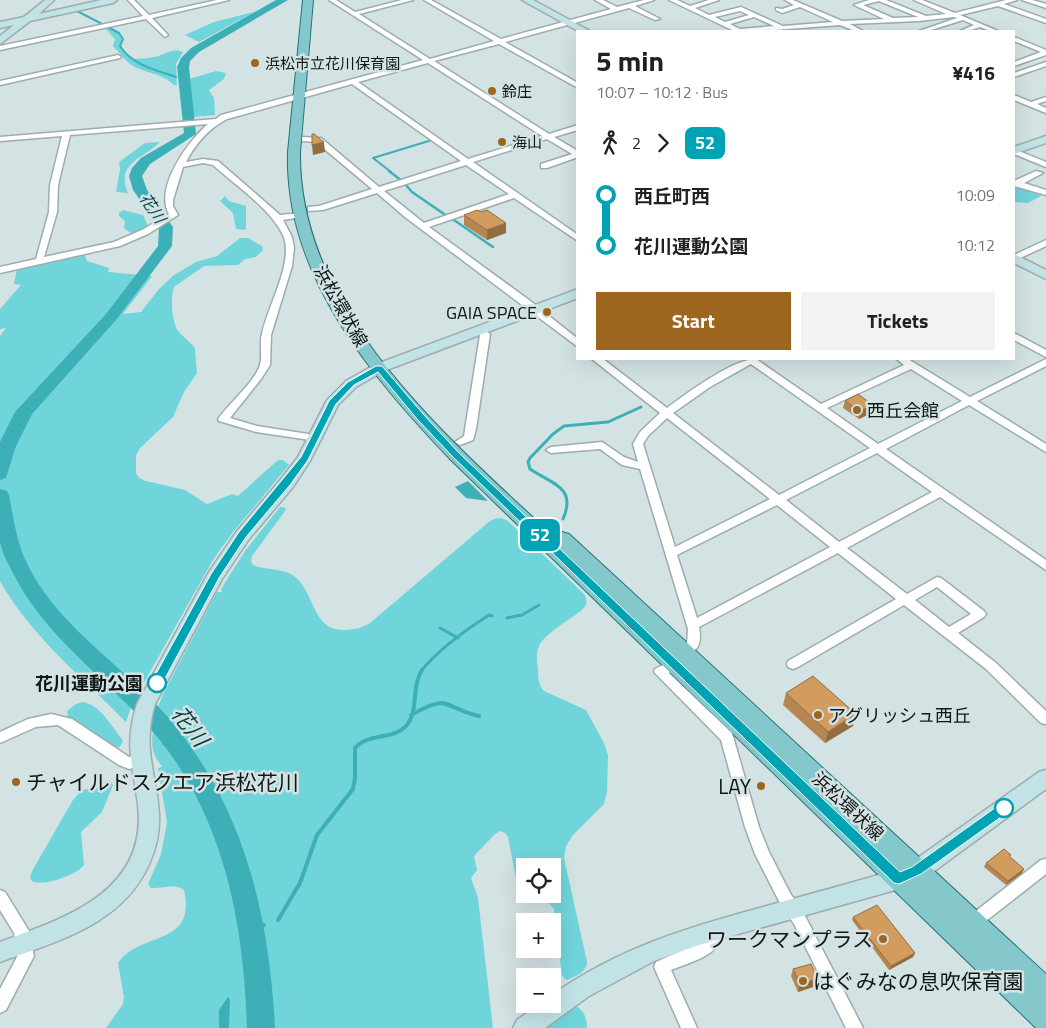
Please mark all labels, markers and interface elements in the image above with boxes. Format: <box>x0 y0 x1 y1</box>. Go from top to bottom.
text: 5 min <box>596 39 664 82</box>
place label: 浜松市立花川保育園 <box>265 52 400 75</box>
marker: 浜松市立花川保育園 <box>249 57 261 69</box>
text: ¥416 <box>952 58 995 87</box>
place label: 鈴庄 <box>502 80 532 103</box>
text: 10:07 – 10:12 · Bus <box>596 80 728 104</box>
marker: 鈴庄 <box>486 85 498 97</box>
icon: walk <box>596 129 624 157</box>
icon: forward <box>649 129 677 157</box>
text: 52 <box>695 129 715 156</box>
place label: 海山 <box>512 131 542 154</box>
text: 2 <box>632 131 641 155</box>
marker: 海山 <box>496 136 508 148</box>
text: 西丘町西 <box>634 181 710 210</box>
text: 10:09 <box>956 183 995 207</box>
water label: 花川 <box>134 188 173 230</box>
text: 花川運動公園 <box>634 231 748 260</box>
text: 10:12 <box>956 233 995 257</box>
street label: 浜松環状線 <box>307 260 375 352</box>
button: Start <box>596 292 791 350</box>
button: Tickets <box>801 292 995 350</box>
place label: GAIA SPACE <box>446 299 537 326</box>
marker: GAIA SPACE <box>541 306 553 318</box>
place label: 西丘会館 <box>867 397 939 424</box>
marker: 西丘会館 <box>851 404 863 416</box>
line badge: 52 <box>518 519 562 551</box>
text: 52 <box>530 521 550 548</box>
place label: 花川運動公園 <box>35 670 143 697</box>
marker: 花川運動公園 <box>147 673 167 693</box>
water label: 花川 <box>163 698 218 755</box>
place label: アグリッシュ西丘 <box>828 702 971 729</box>
marker: アグリッシュ西丘 <box>812 709 824 721</box>
street label: 浜松環状線 <box>806 765 890 847</box>
place label: チャイルドスクエア浜松花川 <box>26 766 299 798</box>
place label: LAY <box>718 770 752 802</box>
marker: チャイルドスクエア浜松花川 <box>10 776 22 788</box>
marker: LAY <box>755 780 767 792</box>
unlabelled marker <box>994 798 1014 818</box>
map controls <box>516 858 561 1013</box>
button: locate <box>516 858 561 903</box>
button: + <box>516 913 561 958</box>
place label: ワークマンプラス <box>706 923 873 955</box>
marker: ワークマンプラス <box>877 933 889 945</box>
place label: はぐみなの息吹保育園 <box>813 965 1024 997</box>
button: − <box>516 968 561 1013</box>
marker: はぐみなの息吹保育園 <box>797 975 809 987</box>

